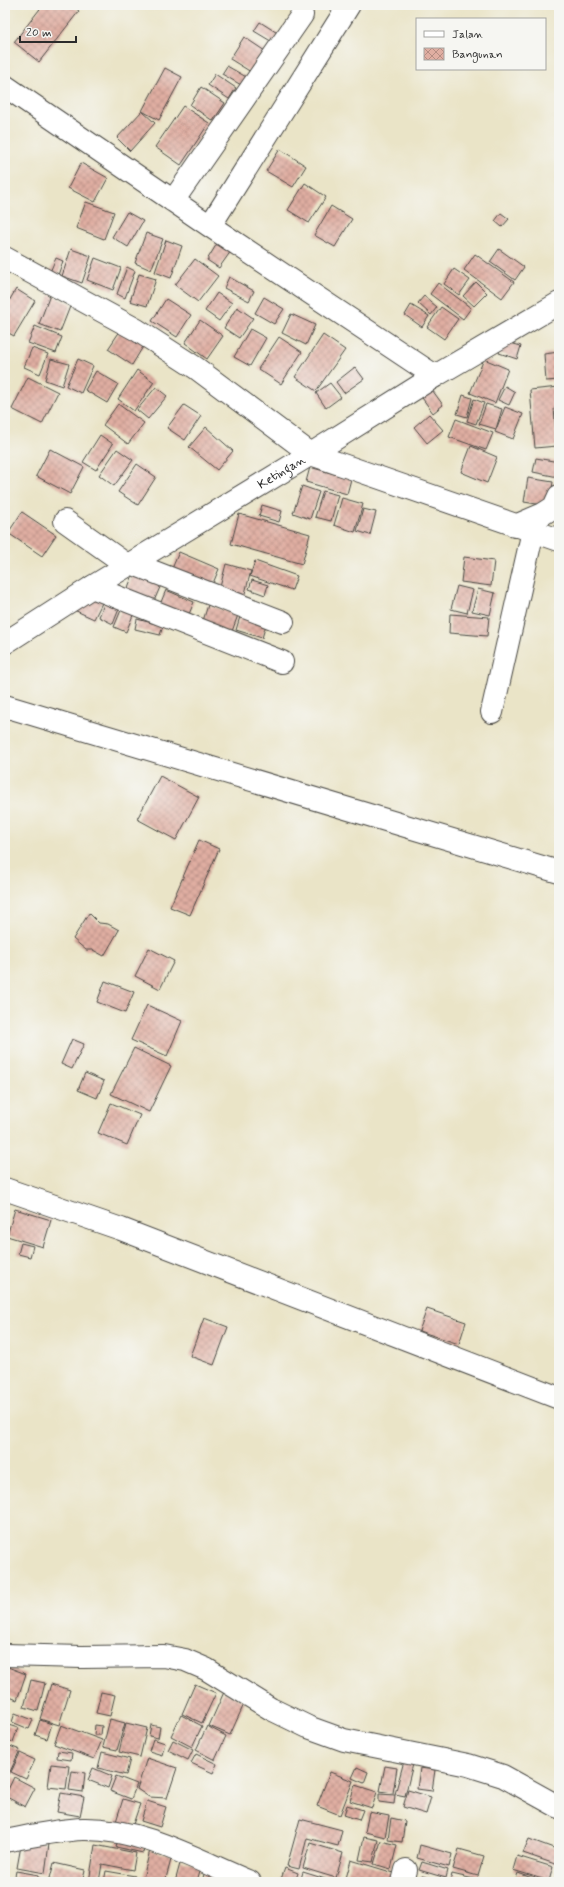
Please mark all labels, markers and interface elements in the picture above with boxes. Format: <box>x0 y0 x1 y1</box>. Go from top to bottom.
scale bar <box>20 18 76 44</box>
legend <box>416 18 546 70</box>
text: 20 m <box>26 25 52 41</box>
text: Jalan <box>452 27 484 43</box>
text: Bangunan <box>452 47 503 63</box>
street label: Ketingan <box>254 451 308 493</box>

